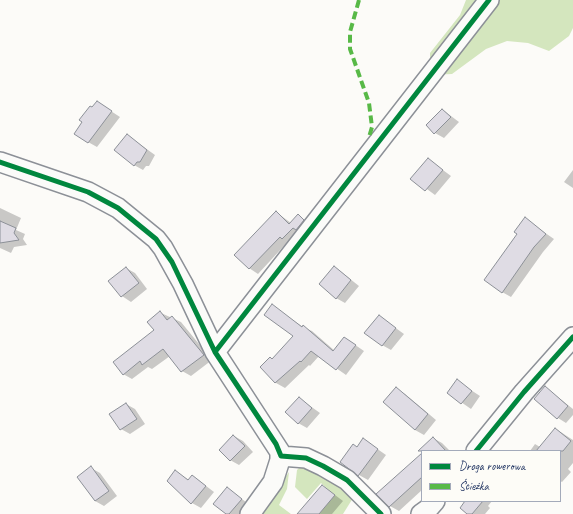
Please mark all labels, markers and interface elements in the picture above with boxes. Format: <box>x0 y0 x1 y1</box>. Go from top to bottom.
legend <box>421 450 561 502</box>
text: Droga rowerowa <box>459 458 525 474</box>
text: Ścieżka <box>459 478 489 494</box>

